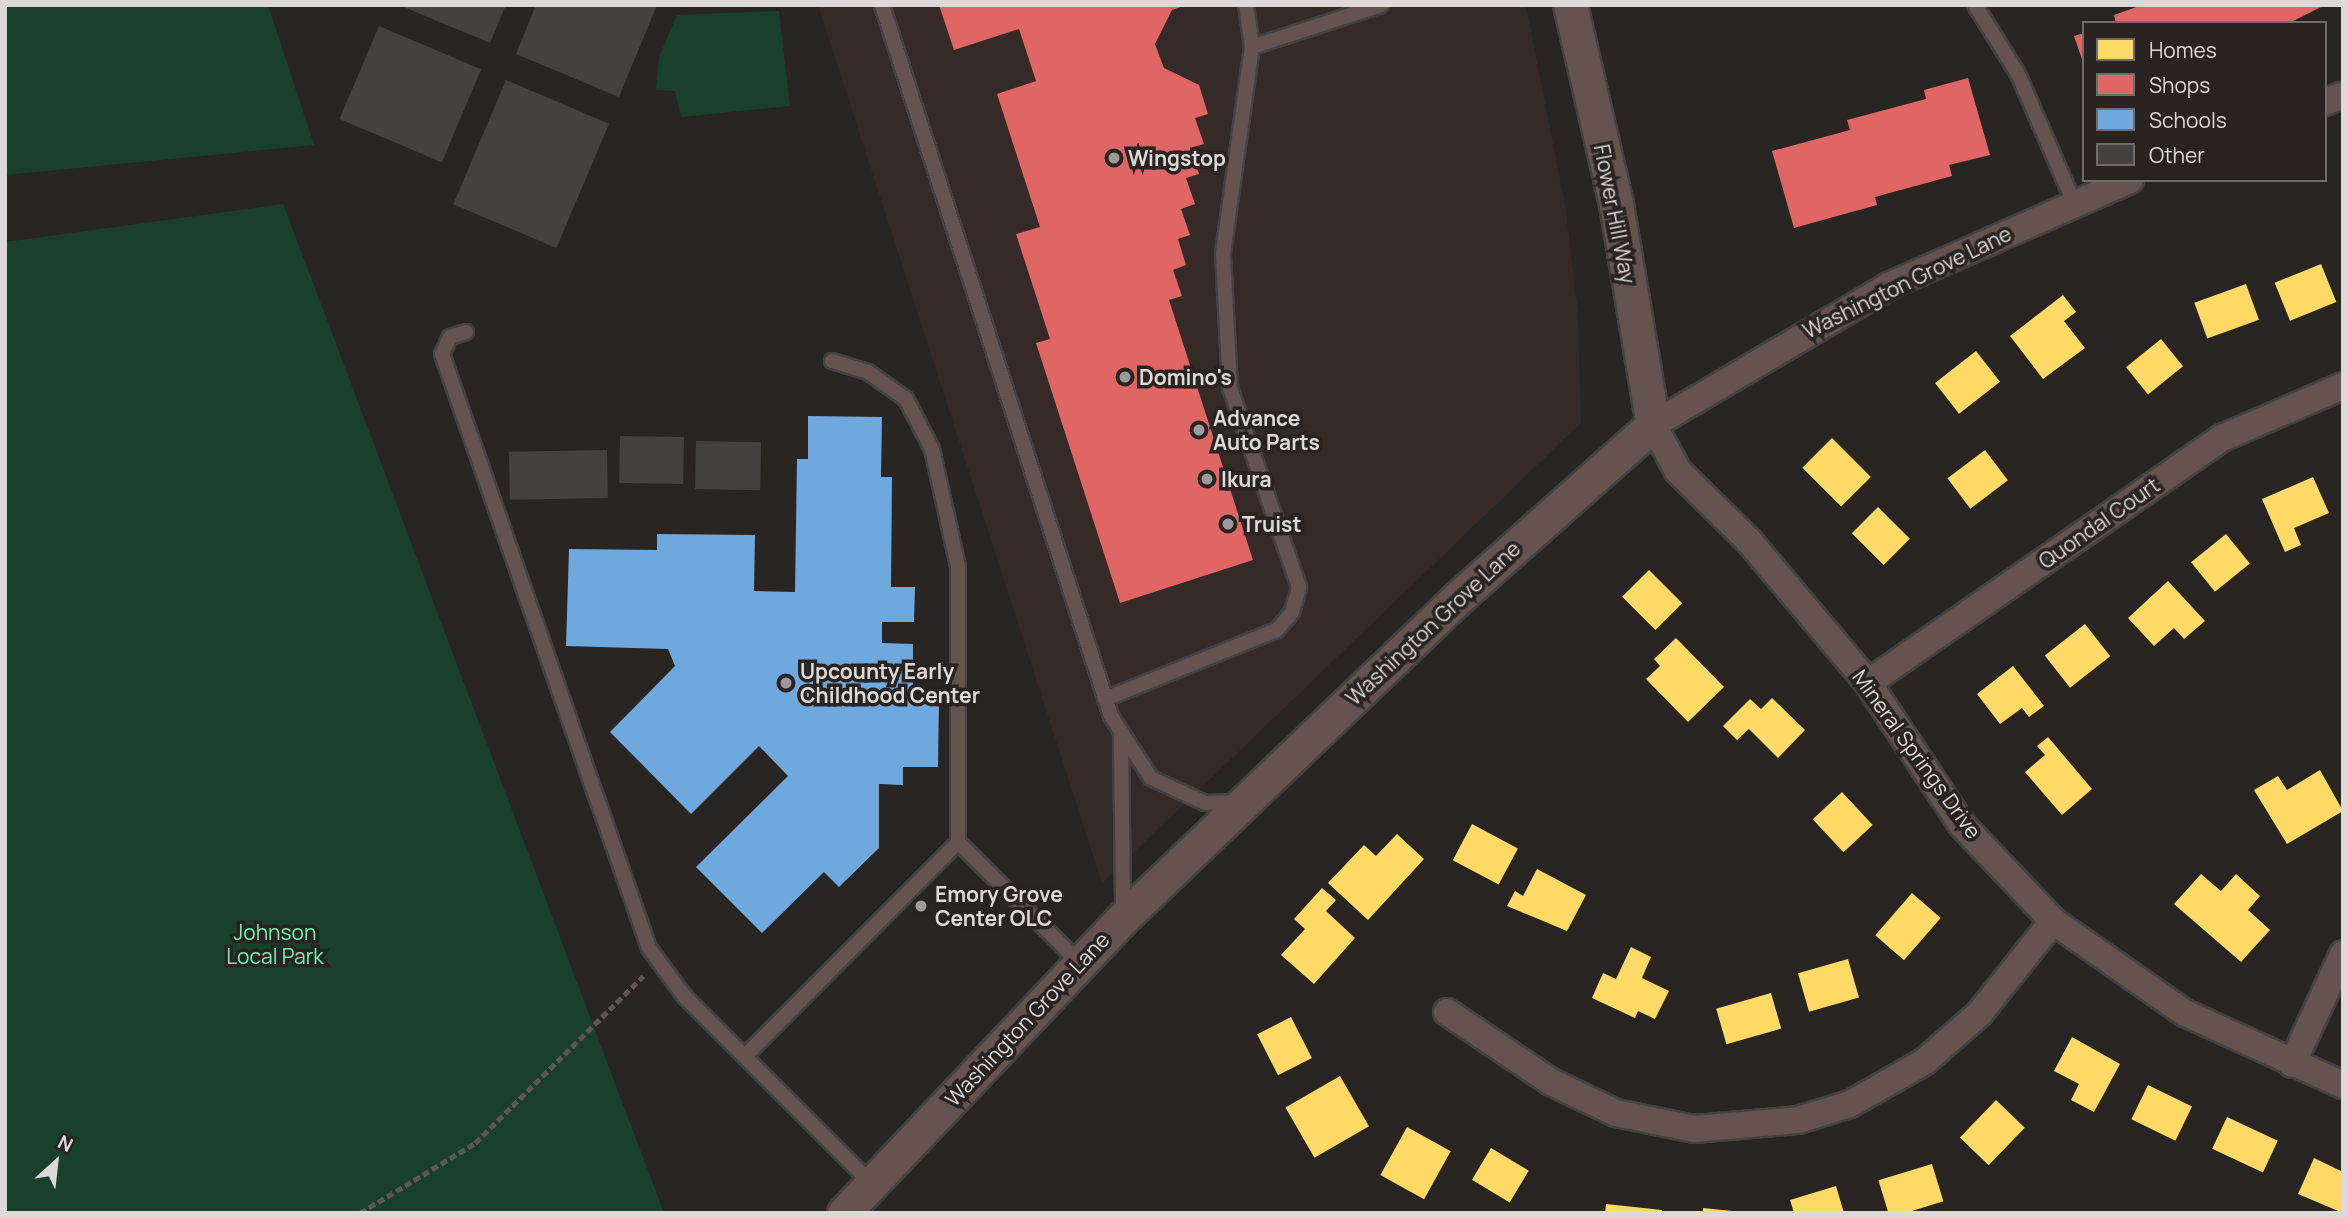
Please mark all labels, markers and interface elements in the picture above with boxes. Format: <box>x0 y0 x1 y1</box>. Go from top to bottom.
legend <box>2082 21 2327 182</box>
text: Homes <box>2149 36 2217 64</box>
text: Shops <box>2149 71 2210 99</box>
text: Schools <box>2149 106 2227 134</box>
text: Other <box>2149 141 2205 169</box>
street label: Flower Hill Way <box>1589 142 1641 286</box>
place label: Wingstop <box>1128 145 1226 171</box>
marker: Wingstop <box>1106 150 1122 166</box>
street label: Washington Grove Lane <box>1799 221 2015 343</box>
place label: Domino's <box>1139 364 1232 390</box>
marker: Domino's <box>1117 369 1133 385</box>
place label: Advance Auto Parts <box>1213 405 1320 455</box>
marker: Advance Auto Parts <box>1191 422 1207 438</box>
place label: Ikura <box>1221 466 1272 492</box>
marker: Ikura <box>1199 471 1215 487</box>
street label: Quondal Court <box>2034 472 2164 574</box>
place label: Truist <box>1242 511 1302 537</box>
marker: Truist <box>1220 516 1236 532</box>
street label: Washington Grove Lane <box>1341 536 1525 710</box>
place label: Upcounty Early Childhood Center <box>800 658 980 708</box>
street label: Mineral Springs Drive <box>1847 665 1987 843</box>
marker: Upcounty Early Childhood Center <box>778 675 794 691</box>
place label: Emory Grove Center OLC <box>935 881 1063 931</box>
marker: Emory Grove Center OLC <box>913 898 929 914</box>
park label: Johnson Local Park <box>226 919 324 969</box>
street label: Washington Grove Lane <box>940 927 1114 1111</box>
north arrow <box>21 1127 91 1197</box>
text: N <box>54 1129 78 1158</box>

